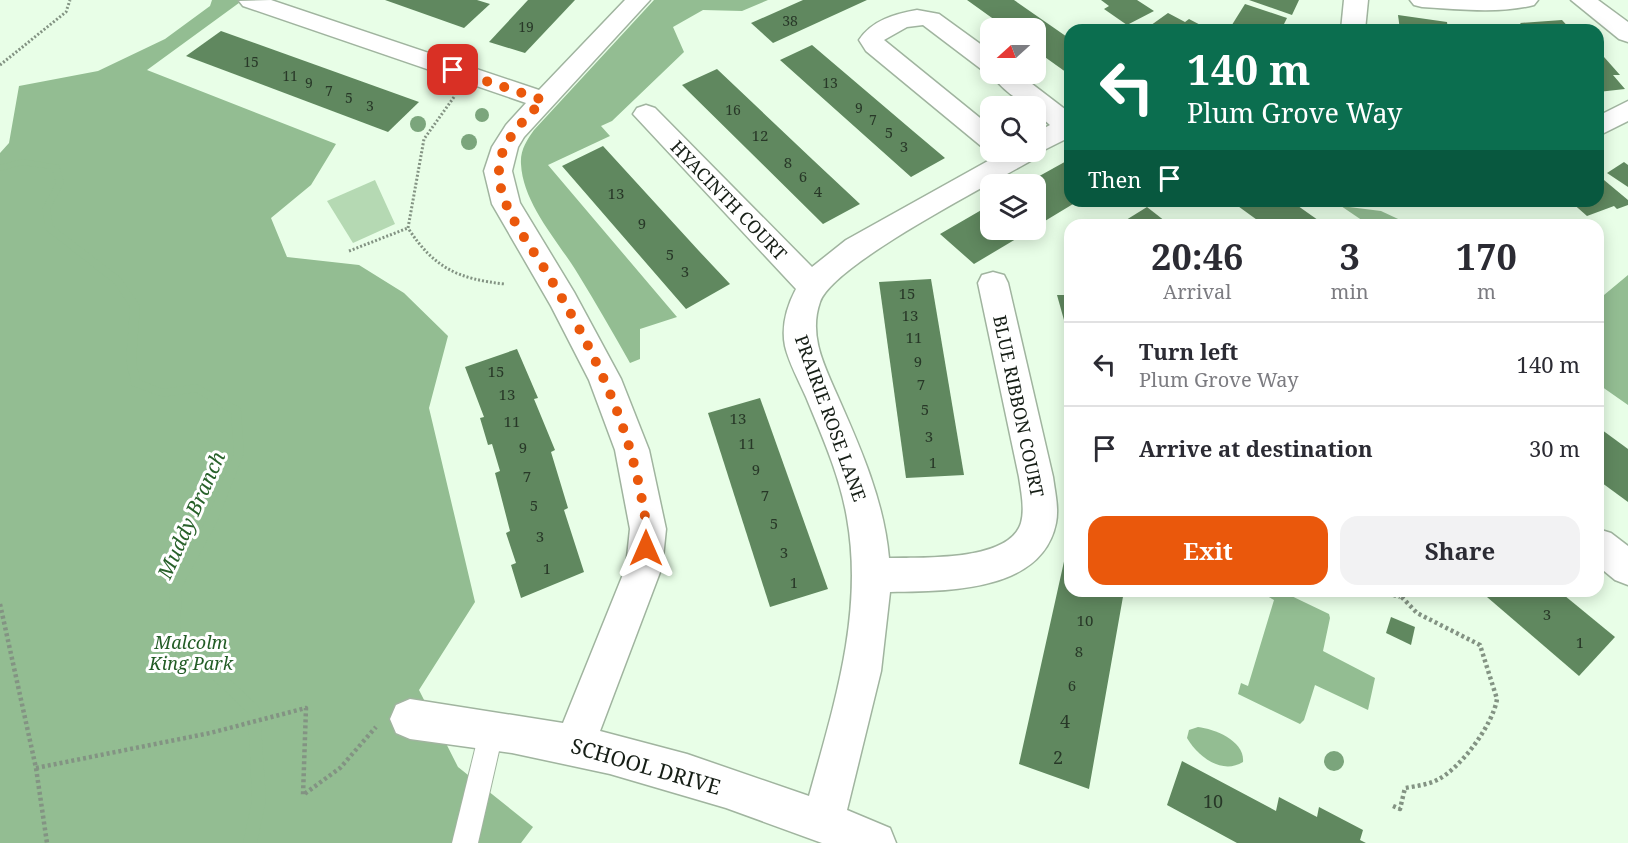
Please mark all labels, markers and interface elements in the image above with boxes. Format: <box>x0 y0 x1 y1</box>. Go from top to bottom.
house number: 38 <box>782 11 798 30</box>
house number: 19 <box>518 17 534 36</box>
north arrow <box>980 18 1046 84</box>
map controls <box>980 18 1046 240</box>
text: 140 m <box>1187 40 1311 97</box>
pin <box>427 44 478 95</box>
icon: left <box>1088 48 1166 126</box>
house number: 15 <box>243 52 259 71</box>
icon: arrive <box>436 53 469 86</box>
house number: 11 <box>282 66 298 85</box>
house number: 9 <box>305 73 313 92</box>
house number: 13 <box>822 73 838 92</box>
house number: 7 <box>325 81 333 100</box>
house number: 5 <box>345 88 353 107</box>
text: Plum Grove Way <box>1187 94 1402 131</box>
house number: 3 <box>366 96 374 115</box>
button: search <box>980 96 1046 162</box>
house number: 9 <box>855 98 863 117</box>
house number: 16 <box>725 100 741 119</box>
house number: 7 <box>869 110 877 129</box>
house number: 5 <box>885 122 893 142</box>
house number: 12 <box>752 125 768 145</box>
street label: HYACINTH COURT <box>666 135 792 265</box>
house number: 3 <box>900 136 908 156</box>
house number: 8 <box>784 152 792 172</box>
icon: arrive <box>1153 162 1186 195</box>
text: Then <box>1088 164 1141 194</box>
house number: 6 <box>799 166 807 186</box>
button: layers <box>980 174 1046 240</box>
house number: 4 <box>814 181 823 201</box>
house number: 13 <box>608 183 624 203</box>
house number: 9 <box>638 213 646 233</box>
text: 20:46 <box>1151 232 1243 281</box>
text: 3 <box>1339 232 1360 281</box>
text: 170 <box>1456 232 1517 281</box>
house number: 5 <box>666 244 674 264</box>
house number: 3 <box>681 261 689 281</box>
text: Arrival <box>1163 278 1231 305</box>
text: min <box>1331 278 1369 305</box>
text: m <box>1477 278 1496 305</box>
house number: 15 <box>899 283 915 303</box>
house number: 13 <box>902 305 918 325</box>
street label: BLUE RIBBON COURT <box>988 313 1050 499</box>
house number: 11 <box>906 327 922 347</box>
street label: PRAIRIE ROSE LANE <box>790 331 872 505</box>
text: Turn left <box>1139 336 1238 366</box>
icon: left <box>1088 348 1121 381</box>
text: 140 m <box>1517 349 1580 379</box>
house number: 9 <box>914 351 922 371</box>
house number: 15 <box>488 361 504 381</box>
text: Plum Grove Way <box>1139 366 1299 393</box>
house number: 7 <box>917 374 925 394</box>
house number: 13 <box>499 384 515 404</box>
house number: 5 <box>921 399 929 419</box>
house number: 13 <box>730 408 746 428</box>
house number: 11 <box>504 411 520 431</box>
house number: 3 <box>925 426 933 446</box>
icon: arrive <box>1088 432 1121 465</box>
house number: 11 <box>739 433 755 453</box>
text: Arrive at destination <box>1139 433 1373 463</box>
text: 30 m <box>1529 433 1580 463</box>
house number: 9 <box>519 437 527 457</box>
water label: Muddy Branch <box>150 447 231 584</box>
house number: 1 <box>929 452 937 472</box>
house number: 9 <box>752 459 760 479</box>
house number: 7 <box>523 466 531 486</box>
house number: 7 <box>761 485 769 505</box>
house number: 5 <box>530 495 538 515</box>
house number: 5 <box>770 513 778 533</box>
position arrow <box>614 516 678 580</box>
button: Exit <box>1088 516 1328 585</box>
button: Share <box>1340 516 1580 585</box>
house number: 3 <box>536 526 544 546</box>
house number: 3 <box>780 542 788 562</box>
house number: 1 <box>543 558 551 578</box>
house number: 1 <box>790 572 798 592</box>
house number: 3 <box>1543 604 1551 624</box>
house number: 10 <box>1077 610 1093 630</box>
park label: Malcolm King Park <box>148 630 234 675</box>
house number: 1 <box>1576 632 1584 652</box>
house number: 8 <box>1075 641 1083 661</box>
house number: 6 <box>1068 675 1076 695</box>
house number: 4 <box>1060 709 1070 733</box>
street label: SCHOOL DRIVE <box>568 731 724 801</box>
house number: 2 <box>1053 745 1063 769</box>
house number: 10 <box>1203 789 1223 813</box>

